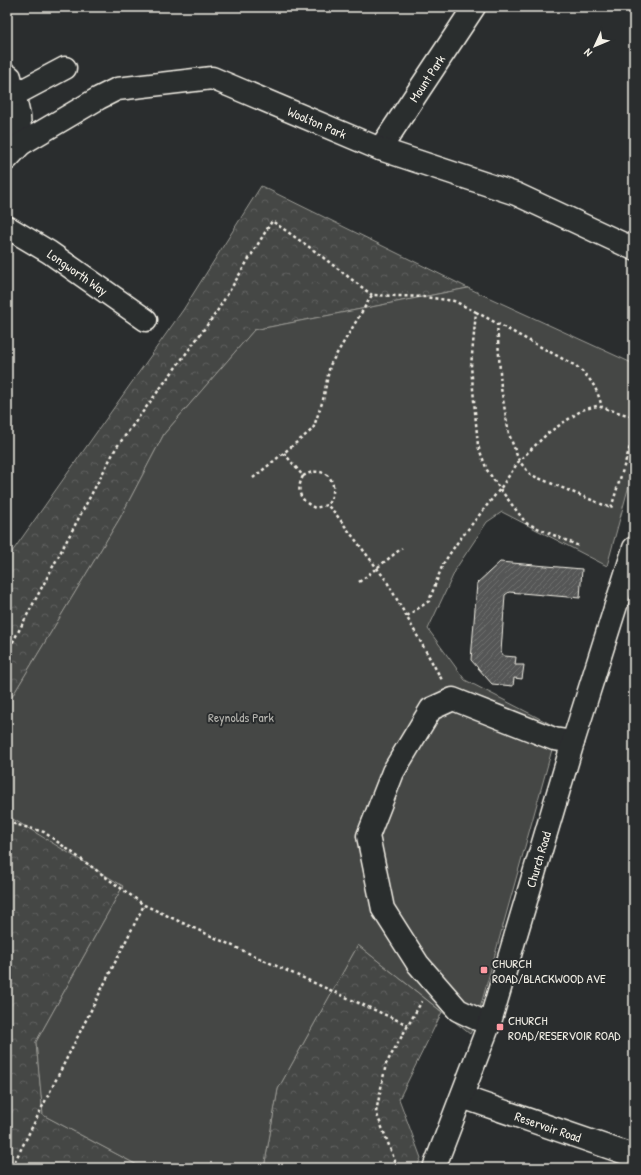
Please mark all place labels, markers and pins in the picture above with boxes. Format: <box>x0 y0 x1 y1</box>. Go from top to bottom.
place label: CHURCH ROAD/BLACKWOOD AVE <box>492 954 606 987</box>
marker: CHURCH ROAD/BLACKWOOD AVE <box>479 965 489 975</box>
place label: CHURCH ROAD/RESERVOIR ROAD <box>508 1011 621 1044</box>
marker: CHURCH ROAD/RESERVOIR ROAD <box>495 1022 505 1032</box>

